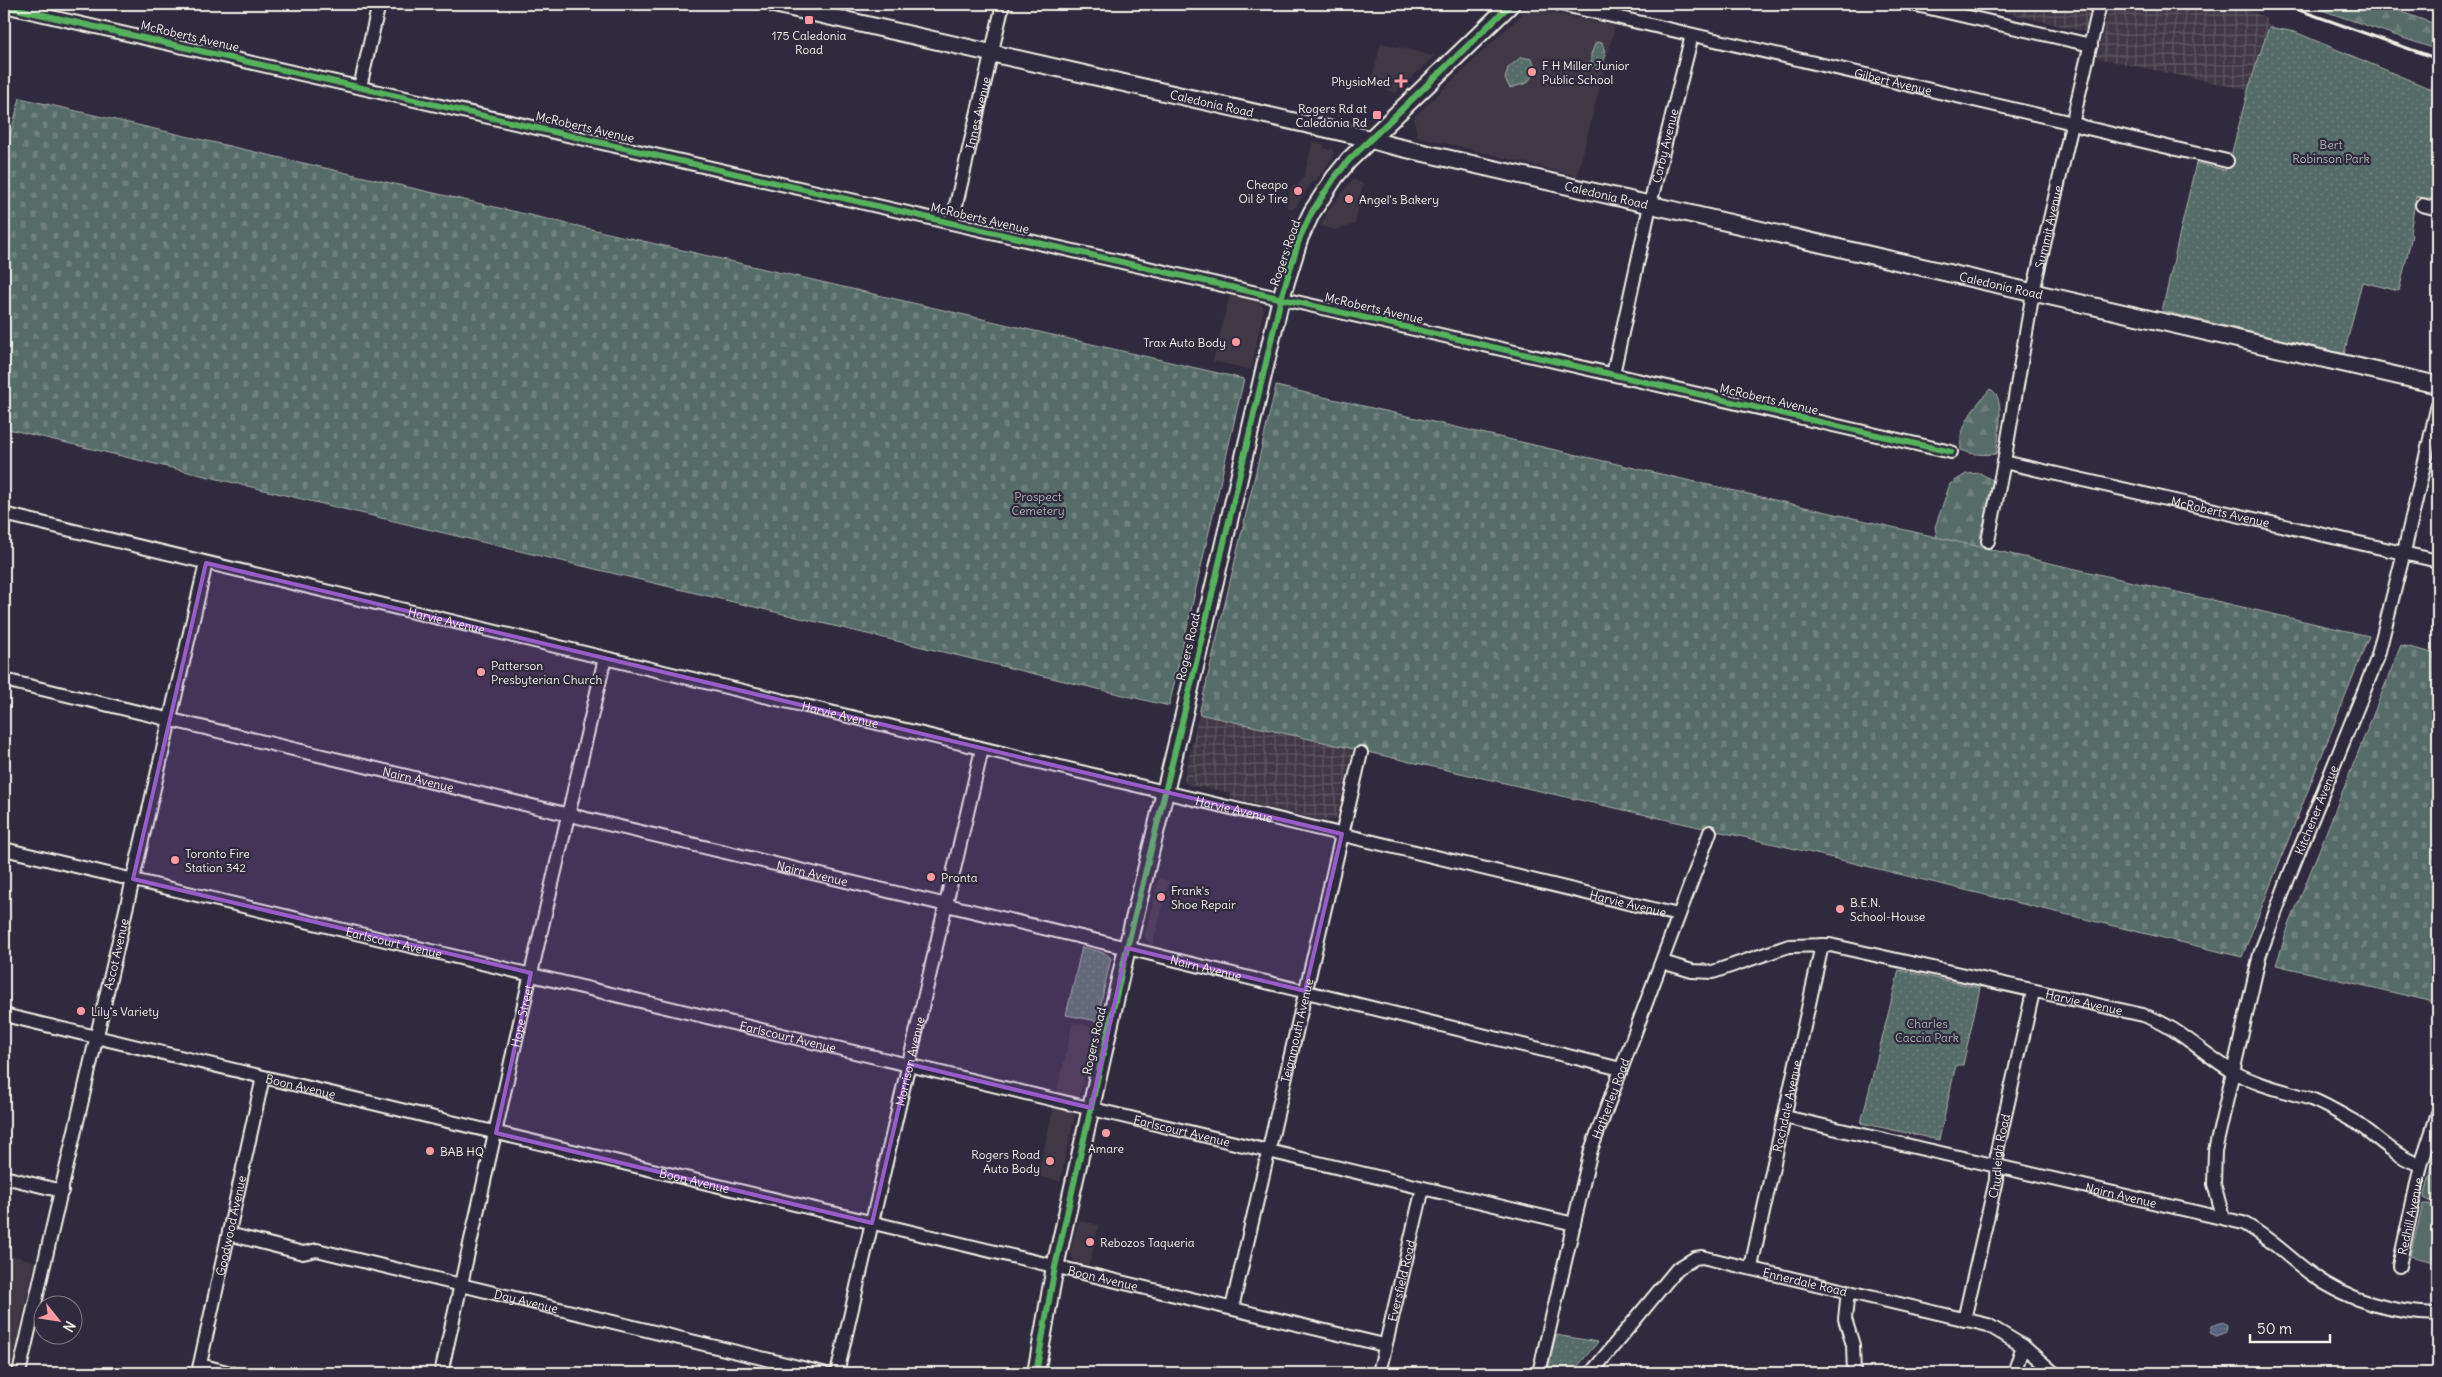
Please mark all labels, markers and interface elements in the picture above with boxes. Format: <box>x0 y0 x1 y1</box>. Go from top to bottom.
marker: 175 Caledonia Road <box>803 14 815 26</box>
street label: McRoberts Avenue <box>139 17 241 55</box>
place label: 175 Caledonia Road <box>772 28 846 57</box>
place label: F H Miller Junior Public School <box>1542 58 1630 87</box>
street label: Gilbert Avenue <box>1853 65 1933 98</box>
marker: F H Miller Junior Public School <box>1526 66 1538 78</box>
place label: PhysioMed <box>1331 74 1390 89</box>
marker: PhysioMed <box>1394 74 1408 88</box>
street label: Innes Avenue <box>962 75 993 151</box>
street label: Caledonia Road <box>1169 86 1255 120</box>
place label: Rogers Rd at Caledonia Rd <box>1295 101 1367 130</box>
street label: Corby Avenue <box>1648 107 1681 184</box>
street label: McRoberts Avenue <box>534 108 636 146</box>
marker: Rogers Rd at Caledonia Rd <box>1371 109 1383 121</box>
park label: Bert Robinson Park <box>2292 137 2370 166</box>
place label: Cheapo Oil & Tire <box>1238 177 1288 206</box>
street label: Caledonia Road <box>1563 178 1650 212</box>
street label: Summit Avenue <box>2031 184 2065 270</box>
marker: Cheapo Oil & Tire <box>1292 185 1304 197</box>
place label: Angel's Bakery <box>1359 192 1439 207</box>
marker: Angel's Bakery <box>1343 193 1355 205</box>
street label: McRoberts Avenue <box>929 199 1031 237</box>
street label: Rogers Road <box>1267 218 1303 288</box>
street label: Caledonia Road <box>1958 268 2044 302</box>
street label: McRoberts Avenue <box>1323 289 1425 327</box>
place label: Trax Auto Body <box>1143 335 1226 350</box>
marker: Trax Auto Body <box>1230 336 1242 348</box>
street label: McRoberts Avenue <box>1718 380 1820 418</box>
park label: Prospect Cemetery <box>1011 489 1065 518</box>
street label: McRoberts Avenue <box>2170 493 2271 530</box>
street label: Harvie Avenue <box>407 604 486 636</box>
street label: Rogers Road <box>1173 612 1203 682</box>
place label: Patterson Presbyterian Church <box>491 658 602 687</box>
marker: Patterson Presbyterian Church <box>475 666 487 678</box>
street label: Harvie Avenue <box>800 698 880 731</box>
street label: Nairn Avenue <box>381 763 455 795</box>
street label: Kitchener Avenue <box>2291 763 2341 857</box>
street label: Harvie Avenue <box>1194 792 1274 825</box>
place label: Toronto Fire Station 342 <box>185 846 250 875</box>
marker: Toronto Fire Station 342 <box>169 854 181 866</box>
street label: Nairn Avenue <box>775 857 849 889</box>
place label: Pronta <box>941 870 978 885</box>
marker: Pronta <box>925 871 937 883</box>
place label: Frank's Shoe Repair <box>1171 883 1236 912</box>
street label: Harvie Avenue <box>1588 887 1668 919</box>
marker: Frank's Shoe Repair <box>1155 891 1167 903</box>
place label: B.E.N. School-House <box>1850 895 1925 924</box>
marker: B.E.N. School-House <box>1834 903 1846 915</box>
street label: Ascot Avenue <box>100 917 131 991</box>
street label: Earlscourt Avenue <box>344 923 444 961</box>
street label: Nairn Avenue <box>1169 951 1243 983</box>
street label: Teignmouth Avenue <box>1277 977 1316 1084</box>
street label: Hope Street <box>507 983 536 1049</box>
street label: Harvie Avenue <box>2044 986 2124 1018</box>
place label: Lily's Variety <box>91 1004 159 1019</box>
marker: Lily's Variety <box>75 1005 87 1017</box>
street label: Rogers Road <box>1079 1006 1109 1076</box>
street label: Morrison Avenue <box>892 1015 927 1107</box>
park label: Charles Caccia Park <box>1895 1016 1959 1045</box>
street label: Earlscourt Avenue <box>738 1017 838 1055</box>
street label: Hatherley Road <box>1588 1056 1632 1141</box>
street label: Rochdale Avenue <box>1769 1059 1804 1153</box>
street label: Boon Avenue <box>264 1070 337 1102</box>
street label: Earlscourt Avenue <box>1132 1112 1232 1149</box>
street label: Chudleigh Road <box>1985 1112 2013 1200</box>
marker: Amare <box>1100 1127 1112 1139</box>
place label: Amare <box>1088 1141 1124 1156</box>
place label: BAB HQ <box>440 1144 484 1159</box>
marker: BAB HQ <box>424 1145 436 1157</box>
place label: Rogers Road Auto Body <box>971 1147 1040 1176</box>
marker: Rogers Road Auto Body <box>1044 1155 1056 1167</box>
street label: Boon Avenue <box>658 1165 731 1196</box>
street label: Goodwood Avenue <box>212 1174 249 1277</box>
street label: Redhill Avenue <box>2394 1176 2426 1256</box>
street label: Nairn Avenue <box>2084 1179 2158 1210</box>
place label: Rebozos Taqueria <box>1100 1235 1195 1250</box>
marker: Rebozos Taqueria <box>1084 1236 1096 1248</box>
street label: Eversfield Road <box>1384 1238 1418 1323</box>
street label: Boon Avenue <box>1067 1262 1139 1293</box>
street label: Ennerdale Road <box>1761 1264 1849 1299</box>
street label: Day Avenue <box>493 1286 560 1316</box>
north arrow <box>32 1294 82 1344</box>
scale bar <box>2250 1312 2330 1344</box>
text: N <box>59 1318 79 1335</box>
text: 50 m <box>2257 1319 2292 1338</box>

